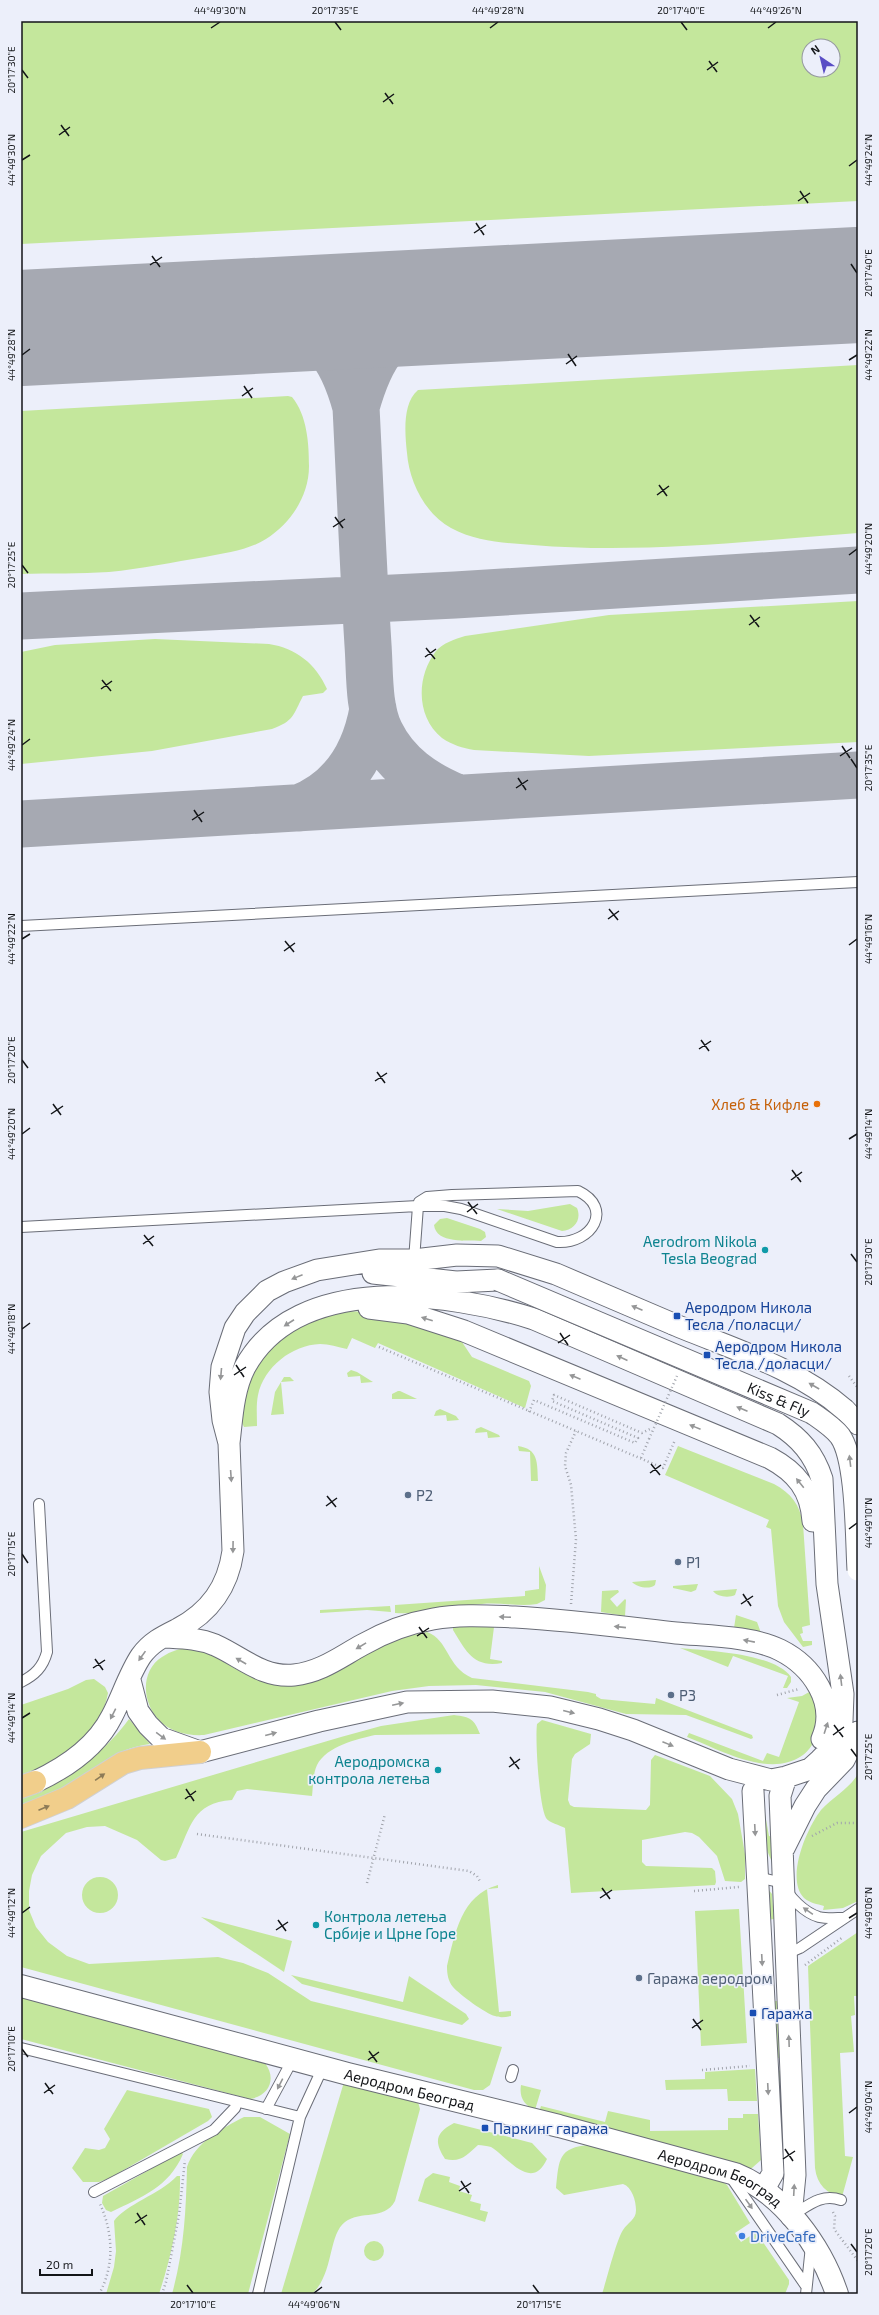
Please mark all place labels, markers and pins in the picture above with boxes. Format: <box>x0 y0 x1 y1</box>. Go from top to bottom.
place label: Хлеб & Кифле <box>711 1095 809 1113</box>
marker: Хлеб & Кифле <box>812 1099 822 1109</box>
place label: Aerodrom Nikola Tesla Beograd <box>643 1232 757 1267</box>
marker: Aerodrom Nikola Tesla Beograd <box>760 1245 770 1255</box>
place label: Аеродром Никола Тесла /поласци/ <box>685 1298 812 1333</box>
marker: Аеродром Никола Тесла /поласци/ <box>672 1311 682 1321</box>
place label: Аеродром Никола Тесла /доласци/ <box>715 1337 842 1372</box>
marker: Аеродром Никола Тесла /доласци/ <box>702 1350 712 1360</box>
place label: P2 <box>416 1486 433 1504</box>
marker: P2 <box>403 1490 413 1500</box>
place label: P1 <box>686 1553 701 1571</box>
marker: P1 <box>673 1557 683 1567</box>
place label: P3 <box>679 1686 696 1704</box>
marker: P3 <box>666 1690 676 1700</box>
place label: Аеродромска контрола летења <box>308 1752 430 1787</box>
marker: Аеродромска контрола летења <box>433 1765 443 1775</box>
place label: Контрола летења Србије и Црне Горе <box>324 1907 456 1943</box>
marker: Контрола летења Србије и Црне Горе <box>311 1920 321 1930</box>
place label: Гаража аеродром <box>647 1969 773 1987</box>
marker: Гаража аеродром <box>634 1973 644 1983</box>
place label: Гаража <box>761 2004 812 2022</box>
marker: Гаража <box>748 2008 758 2018</box>
place label: Паркинг гаража <box>493 2119 608 2137</box>
marker: Паркинг гаража <box>480 2123 490 2133</box>
place label: DriveCafe <box>750 2227 816 2245</box>
marker: DriveCafe <box>737 2231 747 2241</box>

